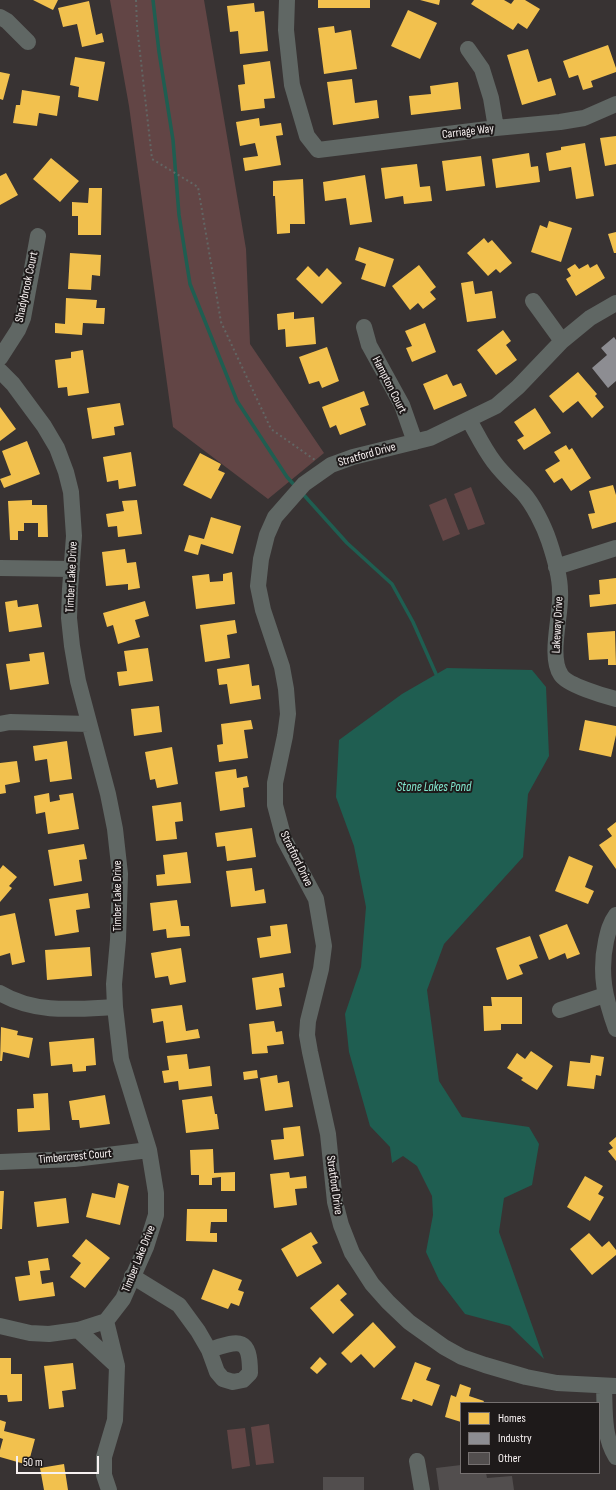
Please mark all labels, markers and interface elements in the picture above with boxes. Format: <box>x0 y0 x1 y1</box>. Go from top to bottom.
street label: Carriage Way <box>441 122 495 142</box>
street label: Shadybrook Court <box>12 250 42 324</box>
street label: Hampton Court <box>369 354 409 416</box>
street label: Stratford Drive <box>336 440 398 470</box>
street label: Timber Lake Drive <box>63 541 81 613</box>
street label: Lakeway Drive <box>549 596 567 654</box>
water label: Stone Lakes Pond <box>397 780 471 796</box>
street label: Stratford Drive <box>276 829 316 889</box>
street label: Timber Lake Drive <box>111 860 125 932</box>
street label: Timbercrest Court <box>38 1147 112 1167</box>
street label: Stratford Drive <box>323 1154 345 1216</box>
street label: Timber Lake Drive <box>119 1223 159 1295</box>
legend <box>460 1402 600 1474</box>
text: Homes <box>498 1411 526 1426</box>
text: Industry <box>498 1431 532 1446</box>
scale bar <box>18 1448 101 1474</box>
text: Other <box>498 1451 521 1466</box>
text: 50 m <box>23 1455 43 1470</box>

